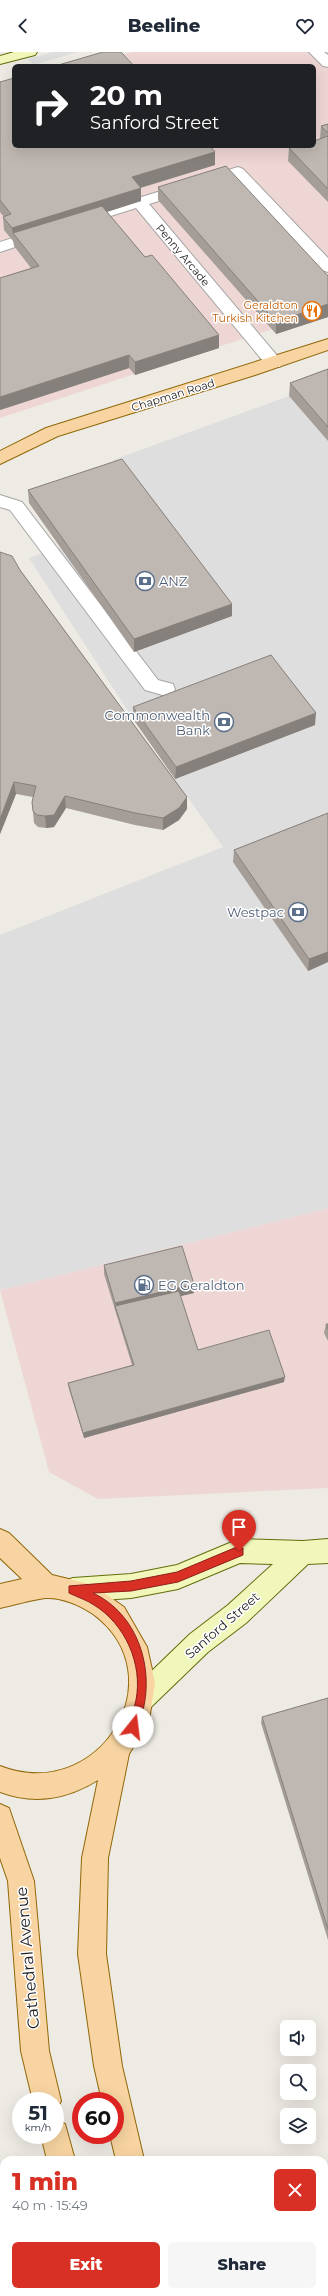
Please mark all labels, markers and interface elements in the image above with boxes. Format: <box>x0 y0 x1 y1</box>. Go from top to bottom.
icon: back <box>12 15 34 37</box>
text: Beeline <box>128 15 200 37</box>
icon: heart <box>294 15 316 37</box>
text: 20 m <box>90 78 163 112</box>
icon: right <box>24 80 76 132</box>
text: Sanford Street <box>90 112 219 134</box>
street label: Penny Arcade <box>153 221 213 289</box>
place label: Geraldton Turkish Kitchen <box>212 298 298 325</box>
restaurant icon: Geraldton Turkish Kitchen <box>301 300 323 322</box>
street label: Chapman Road <box>130 376 216 414</box>
bank icon: ANZ <box>134 570 156 592</box>
place label: ANZ <box>159 573 188 589</box>
place label: Commonwealth Bank <box>105 707 210 738</box>
bank icon: Commonwealth Bank <box>213 711 235 733</box>
bank icon: Westpac <box>287 901 309 923</box>
place label: Westpac <box>227 904 284 920</box>
fuel station icon: EG Geraldton <box>133 1274 155 1296</box>
place label: EG Geraldton <box>158 1277 245 1293</box>
pin <box>222 1510 256 1551</box>
icon: arrive <box>228 1516 250 1538</box>
street label: Sanford Street <box>181 1588 263 1662</box>
position arrow <box>112 1706 154 1748</box>
street label: Cathedral Avenue <box>12 1886 43 2030</box>
map controls <box>280 2020 316 2144</box>
button: sound <box>280 2020 316 2056</box>
button: search <box>280 2064 316 2100</box>
speed limit sign: 60 <box>72 2092 124 2144</box>
text: 51 <box>28 2101 48 2125</box>
button: layers <box>280 2108 316 2144</box>
text: km/h <box>25 2121 51 2134</box>
text: 1 min <box>12 2167 78 2196</box>
button: close <box>274 2169 316 2211</box>
text: 40 m · 15:49 <box>12 2197 88 2213</box>
button: Exit <box>12 2242 160 2288</box>
button: Share <box>168 2242 316 2288</box>

